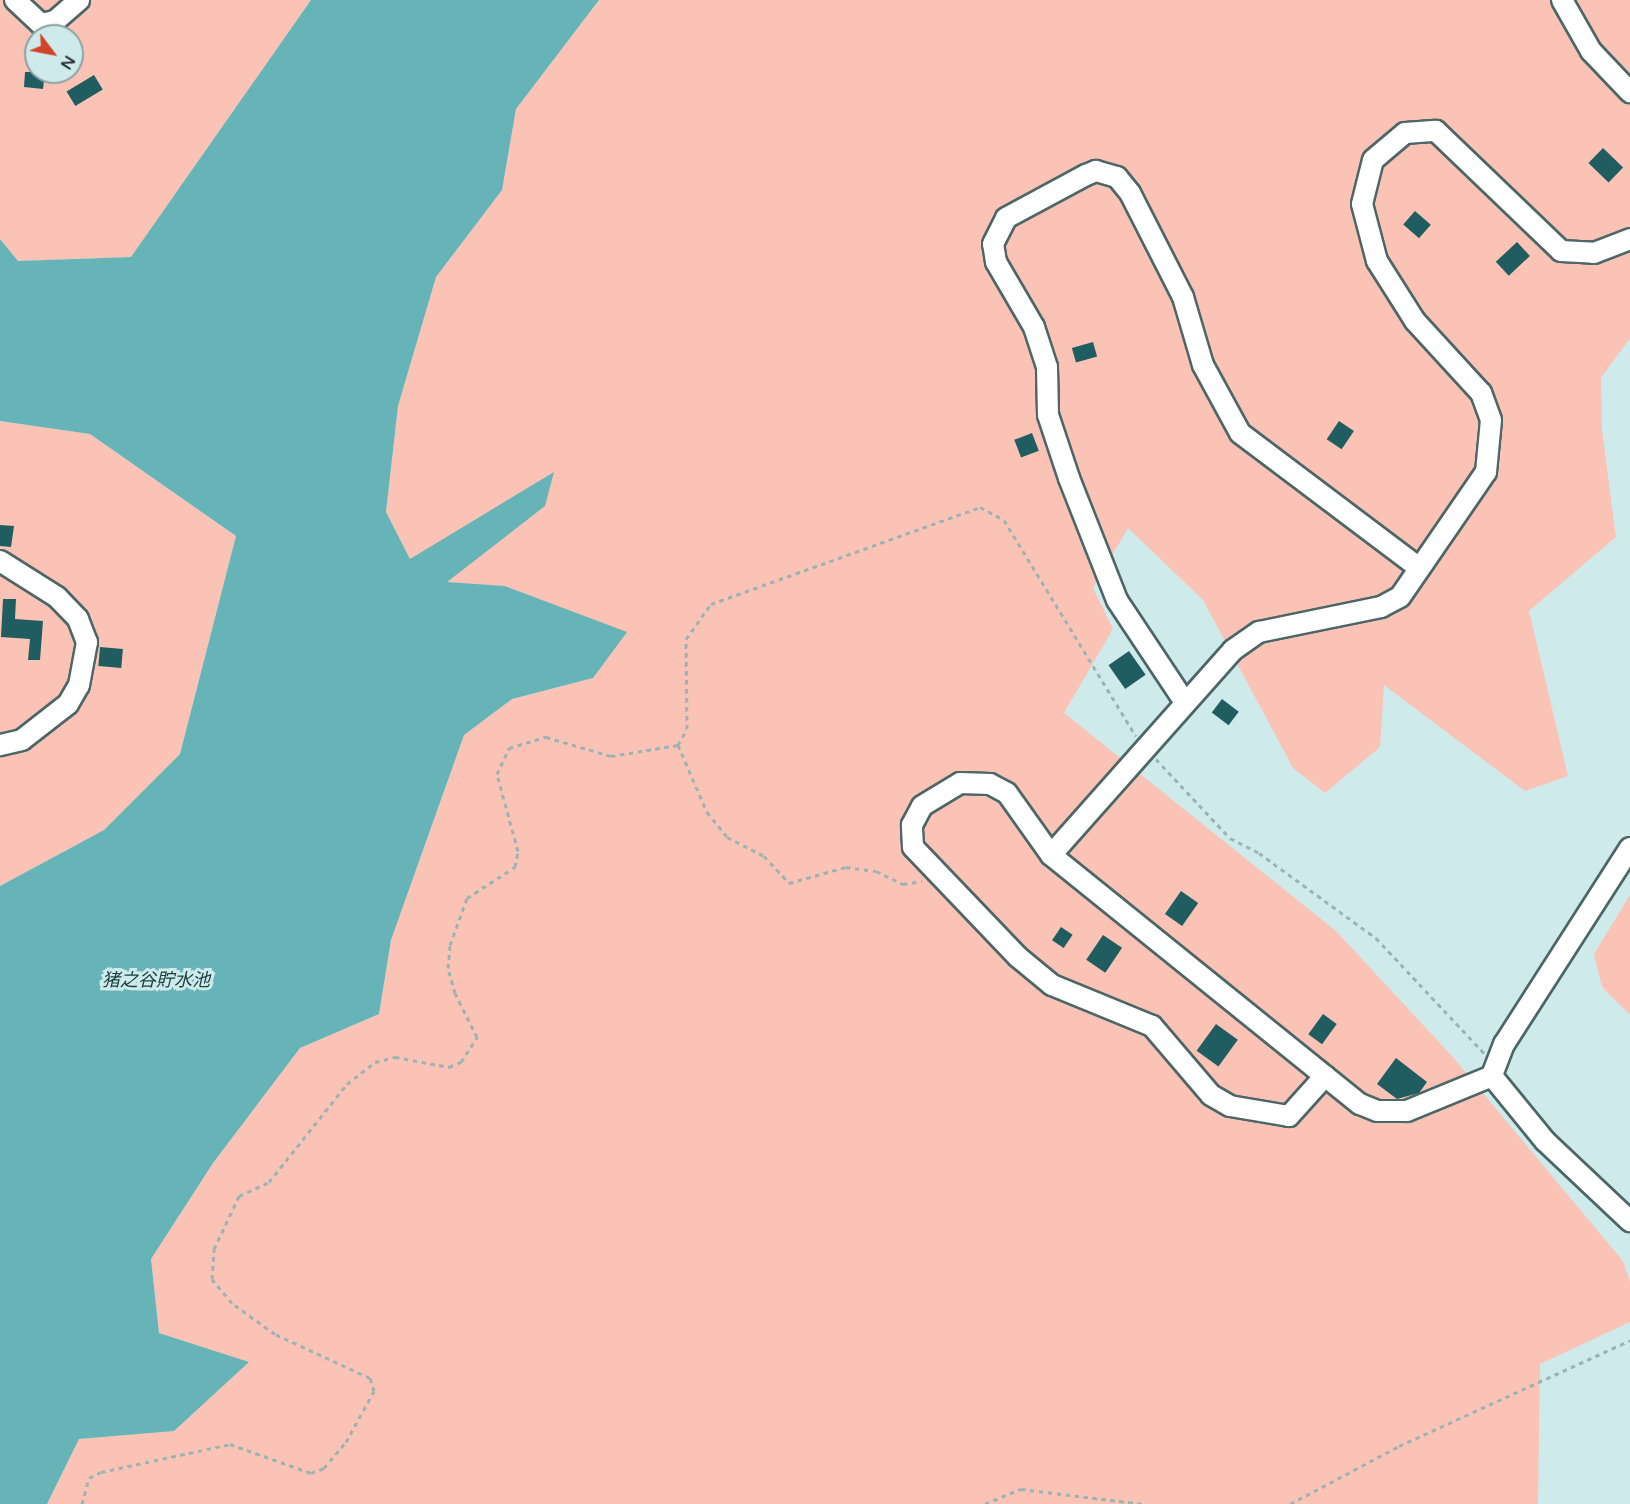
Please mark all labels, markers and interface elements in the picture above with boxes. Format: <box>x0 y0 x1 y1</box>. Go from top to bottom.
north arrow <box>24 24 84 84</box>
text: N <box>56 52 79 73</box>
water label: 猪之谷貯水池 <box>102 969 210 991</box>

